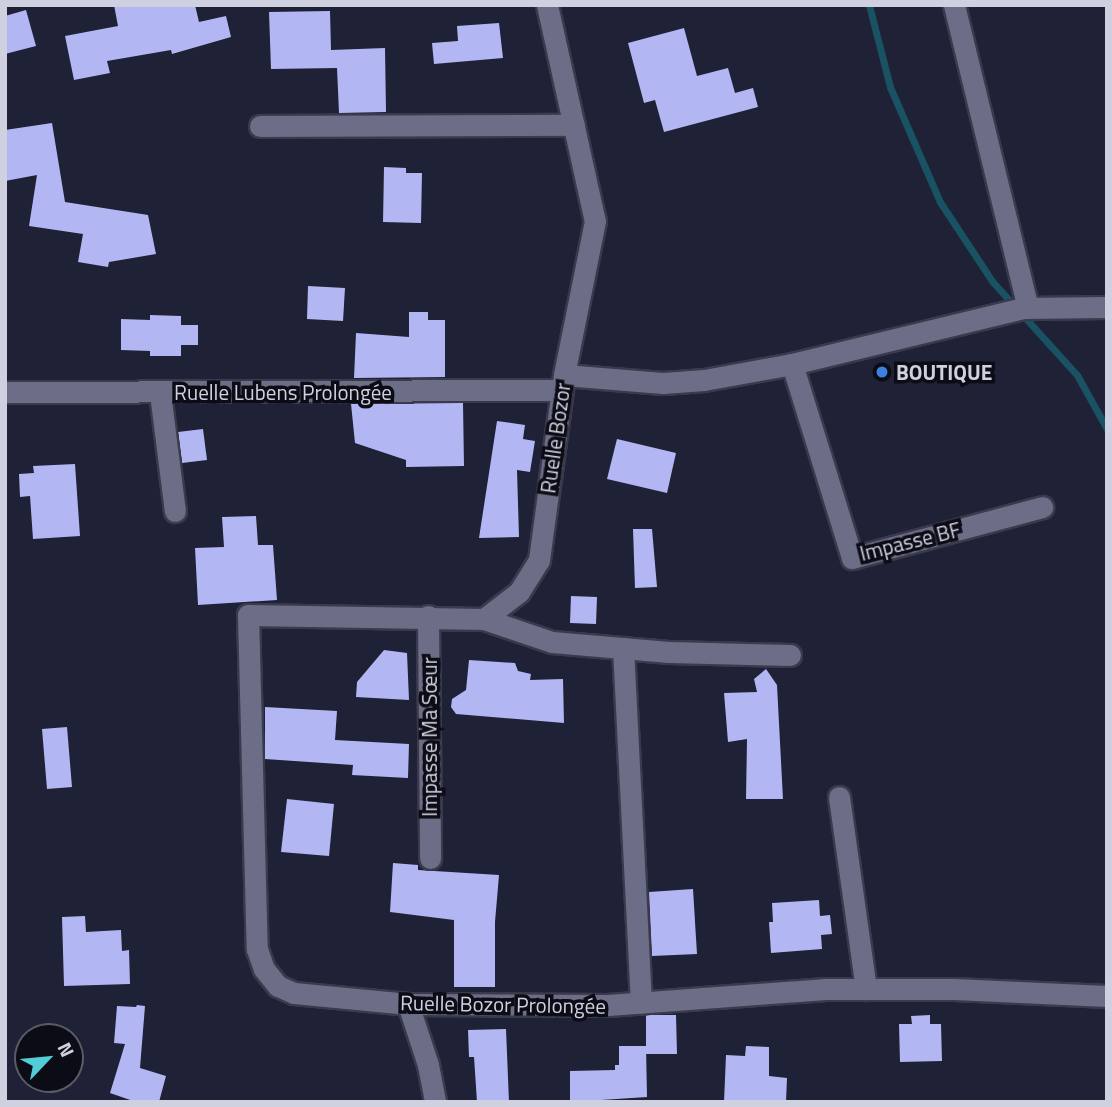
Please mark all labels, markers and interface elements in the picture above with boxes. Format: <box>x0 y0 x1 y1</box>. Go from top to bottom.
place label: BOUTIQUE <box>896 359 992 385</box>
marker: BOUTIQUE <box>874 364 890 380</box>
street label: Ruelle Lubens Prolongée <box>174 379 392 405</box>
street label: Ruelle Bozor <box>535 381 575 495</box>
street label: Impasse BF <box>857 516 963 566</box>
street label: Impasse Ma Sœur <box>416 657 442 817</box>
street label: Ruelle Bozor Prolongée <box>400 990 606 1018</box>
north arrow <box>14 1023 84 1093</box>
text: N <box>51 1037 82 1062</box>

